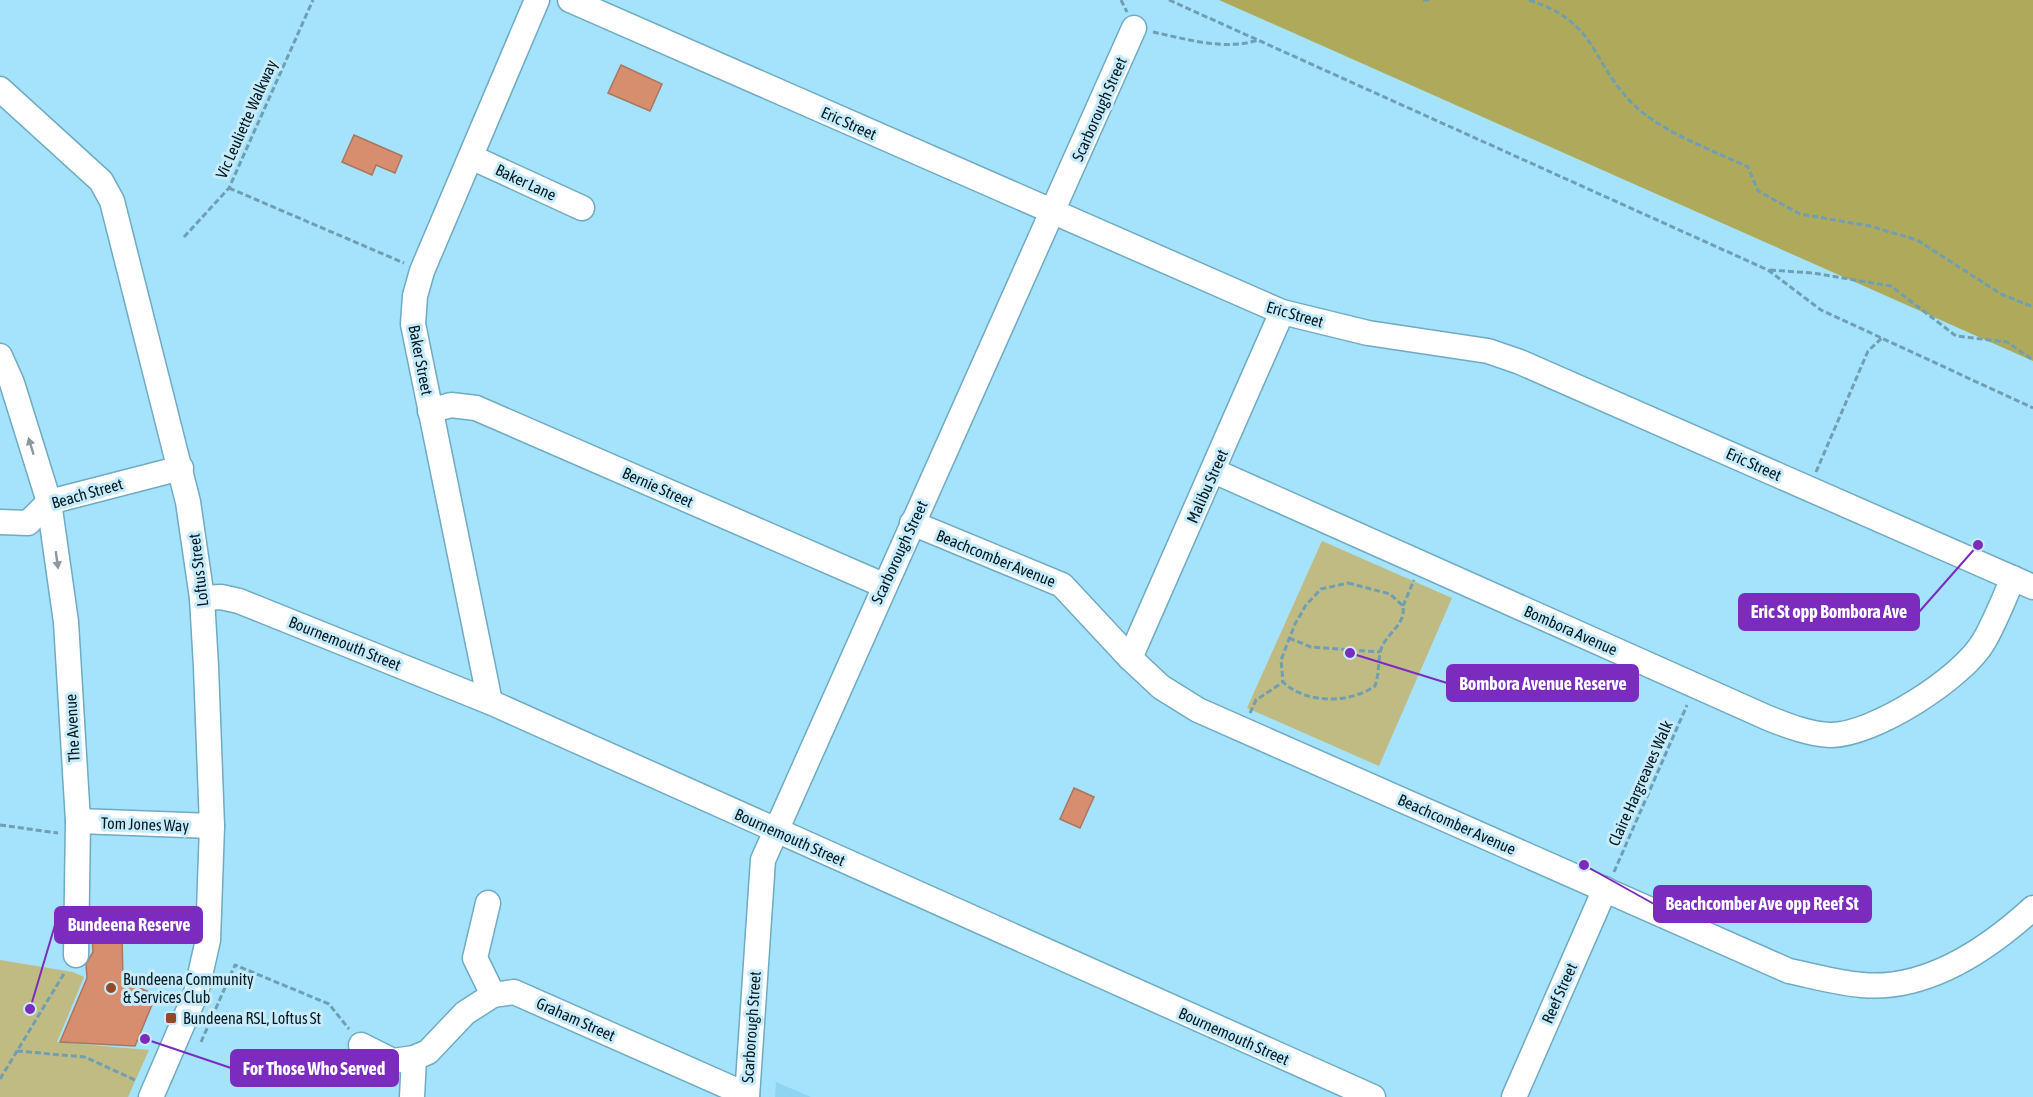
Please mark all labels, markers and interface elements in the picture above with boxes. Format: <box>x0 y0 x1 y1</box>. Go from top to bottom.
street label: Scarborough Street <box>1068 54 1131 164</box>
street label: Vic Leuliette Walkway <box>212 57 281 181</box>
street label: Eric Street <box>819 103 880 143</box>
street label: Baker Lane <box>493 160 559 204</box>
street label: Eric Street <box>1264 297 1326 331</box>
street label: Baker Street <box>405 323 437 397</box>
one-way arrow <box>26 437 35 455</box>
street label: Eric Street <box>1724 444 1785 484</box>
street label: Malibu Street <box>1183 446 1231 526</box>
street label: Bernie Street <box>620 463 697 511</box>
street label: Beach Street <box>49 474 125 512</box>
street label: Scarborough Street <box>867 497 932 607</box>
street label: Beachcomber Avenue <box>934 526 1058 590</box>
street label: Loftus Street <box>185 532 211 608</box>
one-way arrow <box>53 550 62 569</box>
callout: Eric St opp Bombora Ave <box>1739 594 1919 630</box>
street label: Bombora Avenue <box>1522 601 1620 659</box>
text: Eric St opp Bombora Ave <box>1751 601 1907 622</box>
street label: Bournemouth Street <box>286 612 404 674</box>
callout: Bombora Avenue Reserve <box>1447 665 1638 701</box>
text: Bombora Avenue Reserve <box>1459 673 1627 694</box>
street label: The Avenue <box>61 693 83 763</box>
street label: Claire Hargreaves Walk <box>1604 717 1677 849</box>
street label: Beachcomber Avenue <box>1395 790 1519 858</box>
street label: Bournemouth Street <box>732 805 848 870</box>
street label: Tom Jones Way <box>101 813 190 836</box>
callout: Beachcomber Ave opp Reef St <box>1654 886 1871 922</box>
text: Beachcomber Ave opp Reef St <box>1665 893 1859 914</box>
callout: Bundeena Reserve <box>55 907 202 943</box>
text: Bundeena Reserve <box>68 914 190 935</box>
street label: Reef Street <box>1538 960 1580 1026</box>
place label: Bundeena Community & Services Club <box>123 970 254 1006</box>
street label: Scarborough Street <box>738 970 765 1083</box>
marker: Bundeena Community & Services Club <box>104 981 118 995</box>
street label: Graham Street <box>534 994 619 1045</box>
street label: Bournemouth Street <box>1176 1004 1292 1069</box>
place label: Bundeena RSL, Loftus St <box>183 1009 321 1027</box>
marker: Bundeena RSL, Loftus St <box>164 1011 178 1025</box>
callout: For Those Who Served <box>231 1050 398 1086</box>
text: For Those Who Served <box>243 1058 385 1079</box>

